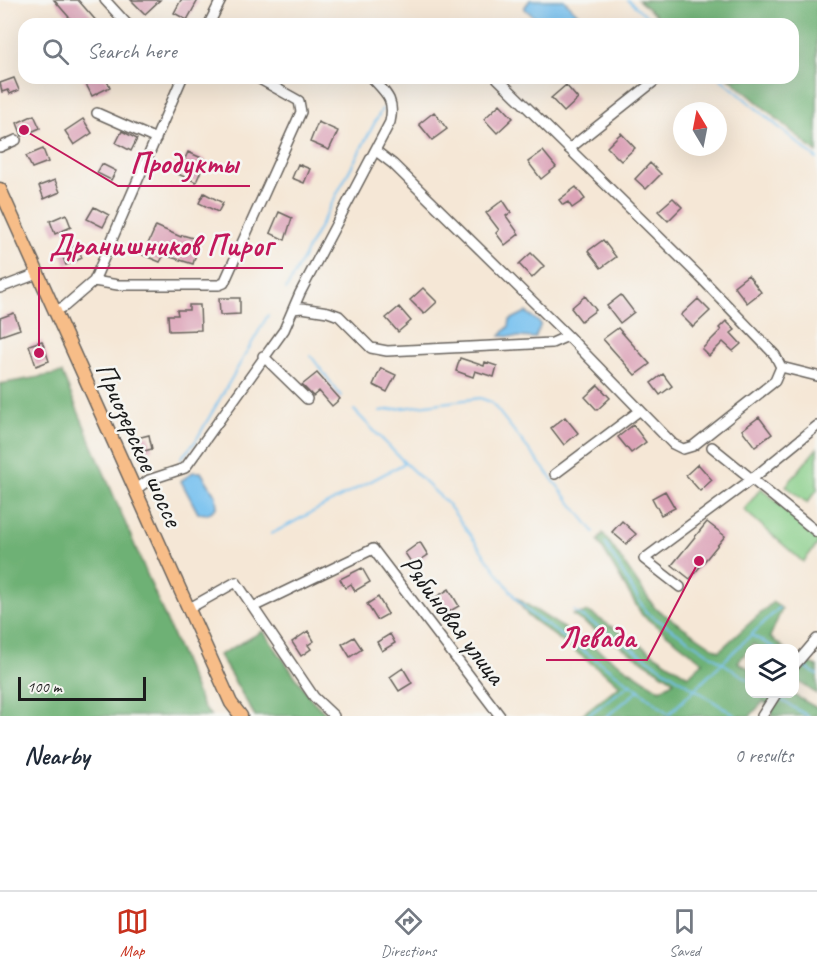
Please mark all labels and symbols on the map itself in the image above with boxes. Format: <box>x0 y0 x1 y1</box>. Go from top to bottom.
north arrow <box>673 102 727 156</box>
callout: Продукты <box>118 138 250 186</box>
text: Продукты <box>130 144 240 183</box>
callout: Дранишников Пирог <box>39 220 283 268</box>
text: Дранишников Пирог <box>49 226 277 264</box>
street label: Приозерское шоссе <box>88 357 192 533</box>
street label: Рябиновая улица <box>393 547 515 693</box>
callout: Левада <box>546 612 647 660</box>
text: Левада <box>559 618 638 656</box>
scale bar <box>18 674 146 702</box>

